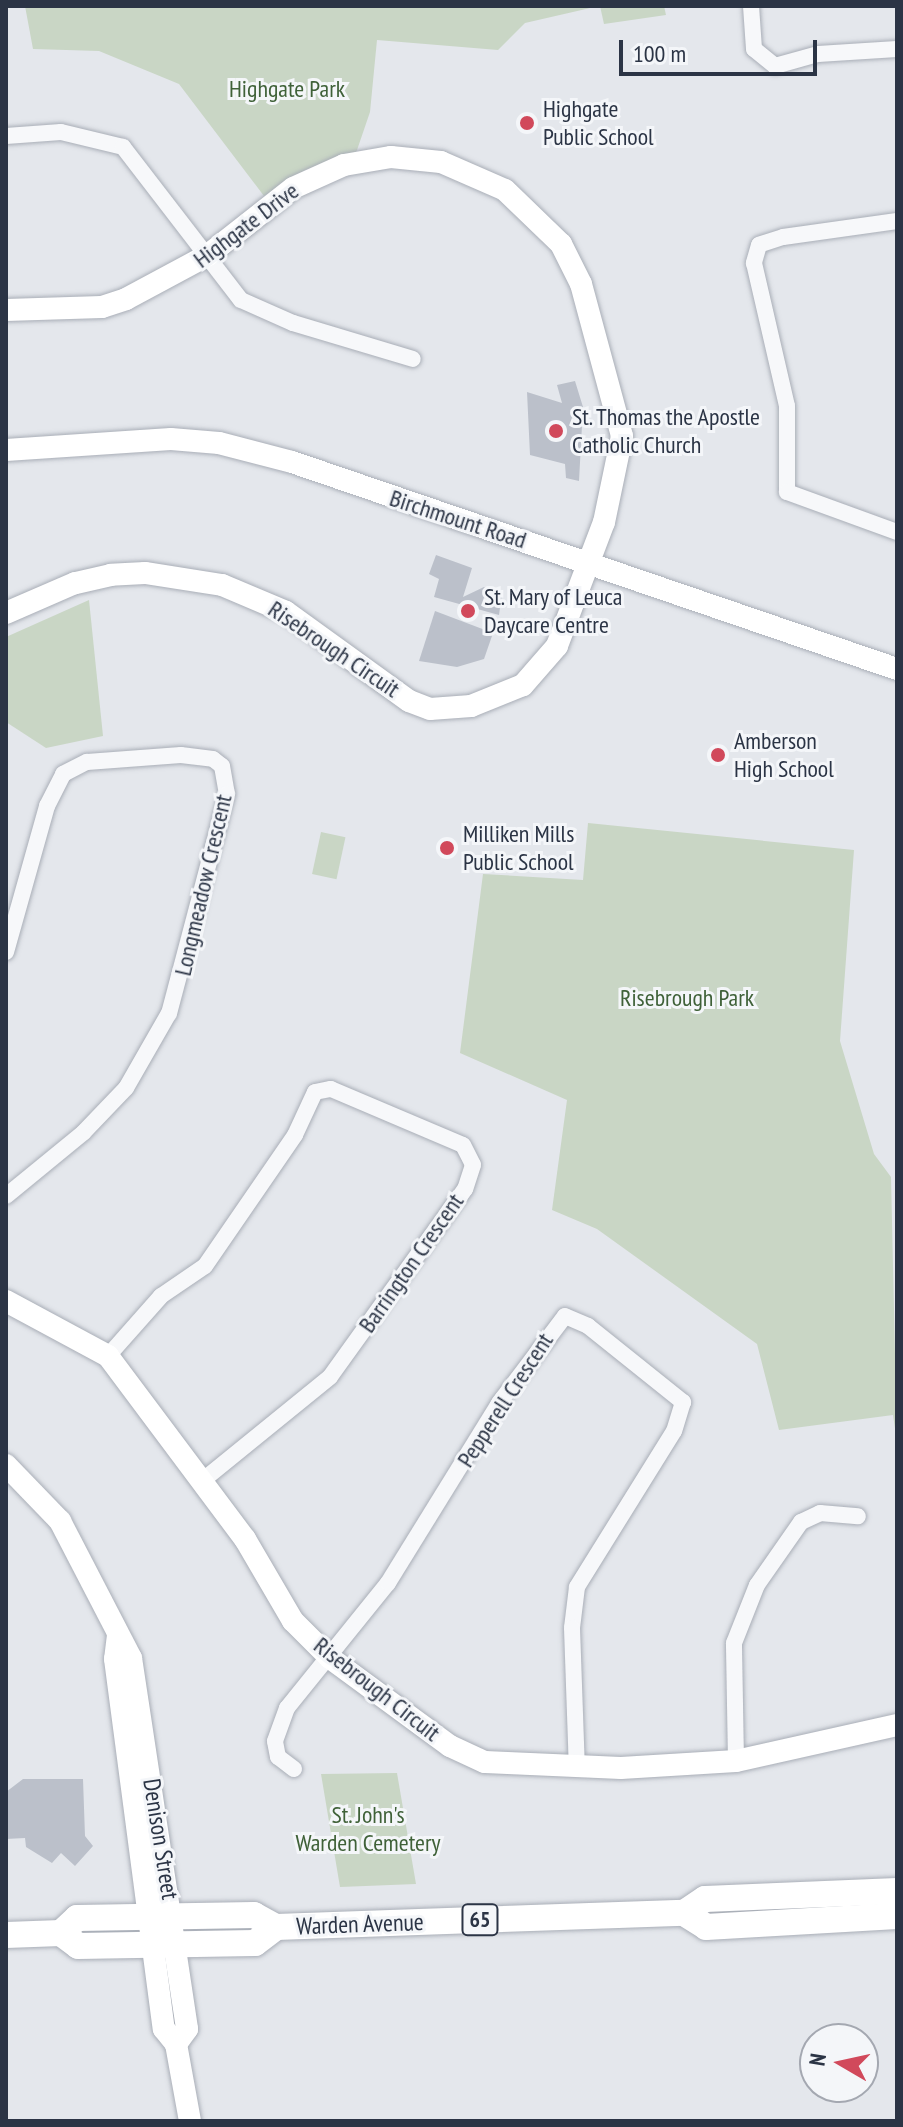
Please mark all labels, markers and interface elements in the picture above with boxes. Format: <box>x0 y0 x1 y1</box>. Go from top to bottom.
scale bar <box>623 24 821 74</box>
text: 100 m <box>633 38 686 69</box>
park label: Highgate Park <box>229 75 345 103</box>
place label: Highgate Public School <box>543 95 654 151</box>
marker: Highgate Public School <box>518 114 536 132</box>
street label: Highgate Drive <box>188 176 304 274</box>
place label: St. Thomas the Apostle Catholic Church <box>572 403 763 459</box>
marker: St. Thomas the Apostle Catholic Church <box>547 422 565 440</box>
street label: Birchmount Road <box>386 483 530 555</box>
place label: St. Mary of Leuca Daycare Centre <box>484 583 625 639</box>
street label: Risebrough Circuit <box>263 595 405 703</box>
marker: St. Mary of Leuca Daycare Centre <box>459 602 477 620</box>
place label: Amberson High School <box>734 727 834 783</box>
marker: Amberson High School <box>709 746 727 764</box>
street label: Longmeadow Crescent <box>168 791 238 979</box>
place label: Milliken Mills Public School <box>463 820 574 876</box>
marker: Milliken Mills Public School <box>438 839 456 857</box>
park label: Risebrough Park <box>620 984 754 1012</box>
street label: Barrington Crescent <box>352 1188 470 1338</box>
street label: Pepperell Crescent <box>451 1328 559 1472</box>
street label: Risebrough Circuit <box>308 1631 446 1747</box>
street label: Denison Street <box>137 1776 185 1902</box>
park label: St. John's Warden Cemetery <box>295 1801 441 1857</box>
road number: 65 <box>460 1902 500 1938</box>
street label: Warden Avenue <box>295 1907 425 1941</box>
north arrow <box>799 2023 879 2103</box>
text: N <box>803 2052 832 2068</box>

